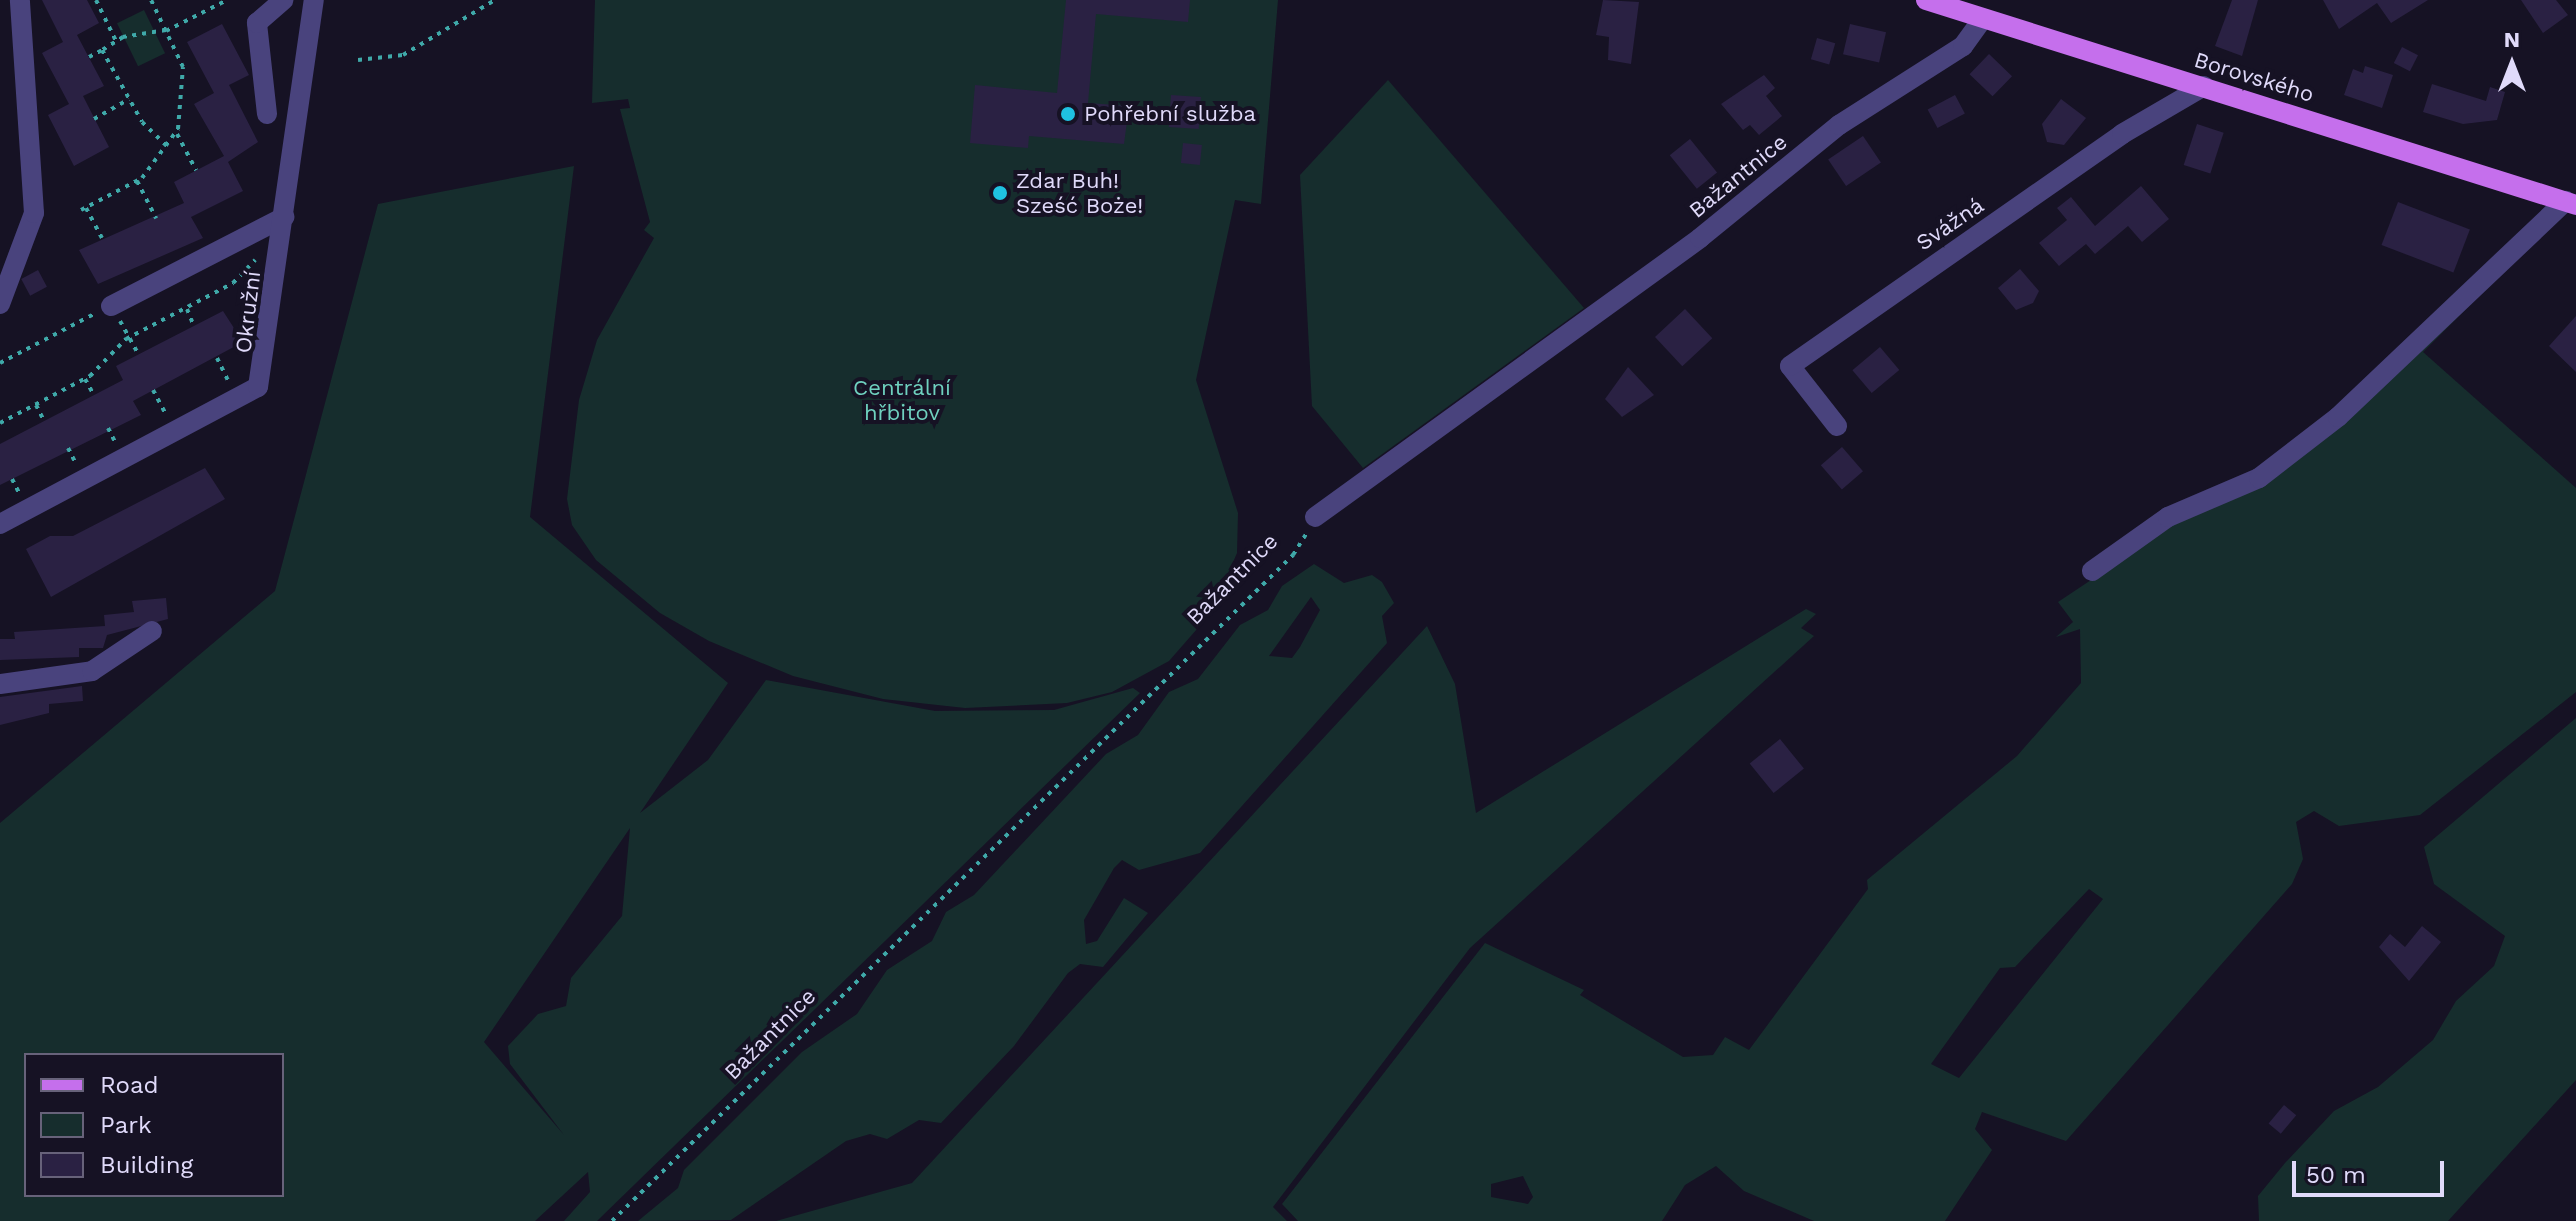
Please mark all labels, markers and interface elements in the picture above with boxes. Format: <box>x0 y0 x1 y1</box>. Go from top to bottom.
north arrow <box>2472 24 2552 104</box>
text: N <box>2504 27 2520 52</box>
street label: Borovského <box>2191 46 2317 108</box>
place label: Pohřební služba <box>1084 101 1256 127</box>
marker: Pohřební služba <box>1059 105 1077 123</box>
street label: Bažantnice <box>1684 129 1792 223</box>
place label: Zdar Buh! Sześć Boże! <box>1016 167 1143 218</box>
marker: Zdar Buh! Sześć Boże! <box>991 184 1009 202</box>
street label: Svážná <box>1911 192 1989 256</box>
street label: Okružní <box>230 269 266 355</box>
park label: Centrální hřbitov <box>853 374 951 426</box>
street label: Bažantnice <box>1181 528 1283 630</box>
street label: Bažantnice <box>719 983 821 1085</box>
legend <box>24 1053 284 1197</box>
text: Road <box>100 1071 159 1099</box>
text: Park <box>100 1111 152 1139</box>
scale bar <box>2296 1145 2448 1195</box>
text: Building <box>100 1151 193 1179</box>
text: 50 m <box>2306 1161 2366 1189</box>

